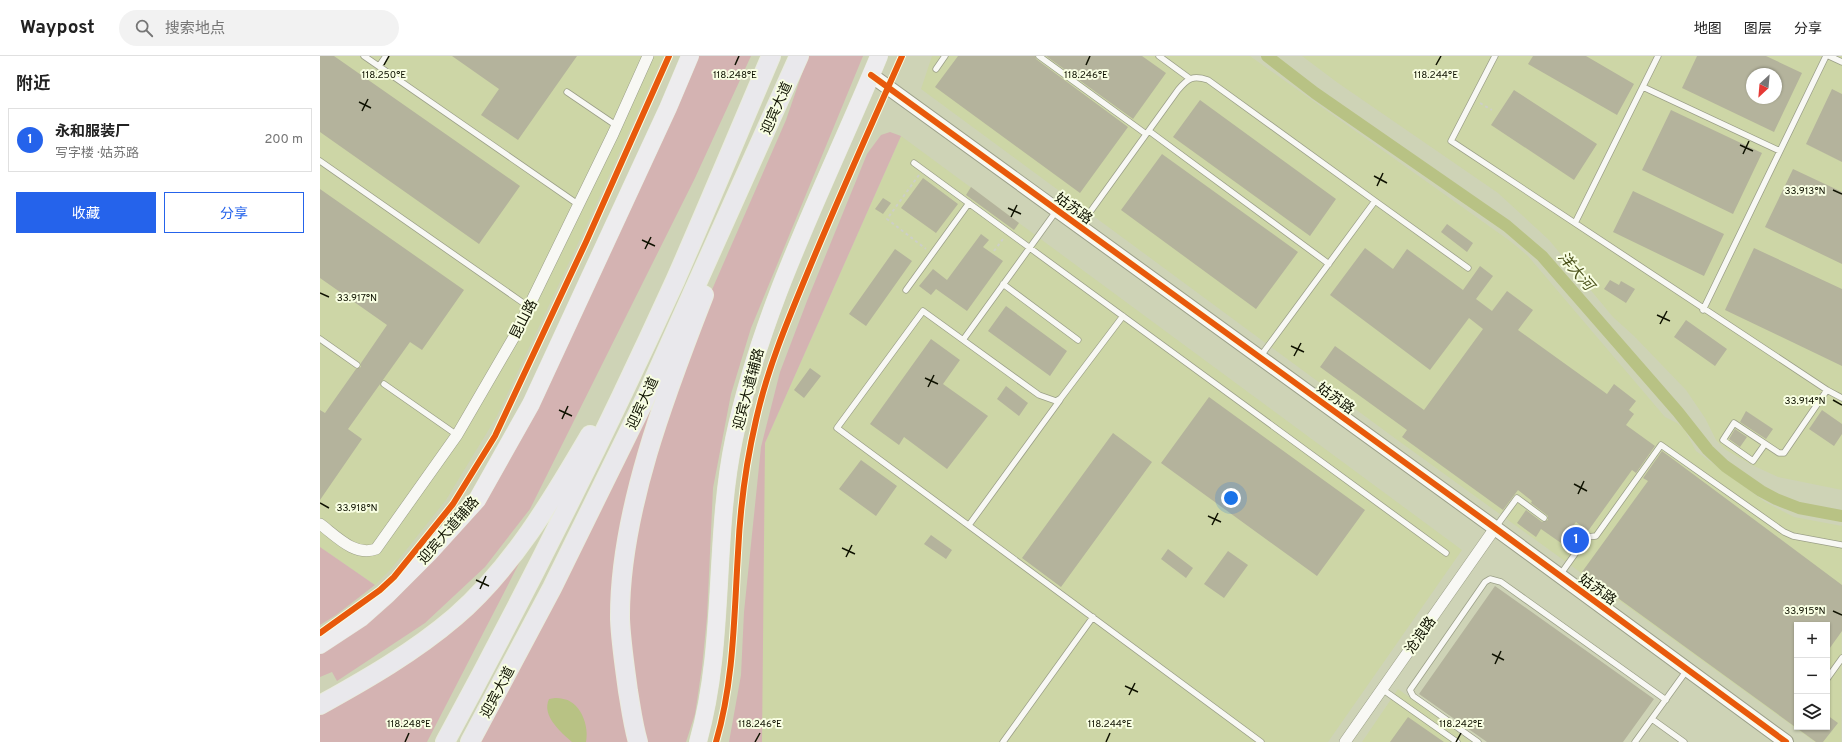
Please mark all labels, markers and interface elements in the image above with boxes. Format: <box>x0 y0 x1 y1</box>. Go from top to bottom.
search box <box>119 10 399 46</box>
text: Waypost <box>20 16 95 40</box>
icon: search <box>133 17 155 39</box>
text: 搜索地点 <box>165 20 225 39</box>
text: 地图 <box>1694 21 1722 38</box>
text: 图层 <box>1744 21 1772 38</box>
text: 分享 <box>1794 21 1822 38</box>
north arrow <box>1746 68 1782 104</box>
text: 118.250°E <box>362 69 406 82</box>
text: 118.248°E <box>713 69 757 82</box>
text: 118.246°E <box>1064 69 1108 82</box>
text: 118.244°E <box>1414 69 1458 82</box>
text: 附近 <box>16 74 50 96</box>
street label: 迎宾大道 <box>758 80 797 138</box>
text: 永和服装厂 <box>55 123 130 142</box>
text: 1 <box>27 132 33 148</box>
text: 200 m <box>264 132 303 148</box>
text: 写字楼 · 姑苏路 <box>55 146 139 162</box>
text: 33.913°N <box>1784 185 1826 198</box>
street label: 姑苏路 <box>1051 190 1095 228</box>
button: 收藏 <box>16 192 156 233</box>
button: 分享 <box>164 192 304 233</box>
water label: 洋大河 <box>1553 249 1599 297</box>
text: 33.917°N <box>337 292 377 305</box>
street label: 昆山路 <box>507 297 541 342</box>
street label: 迎宾大道辅路 <box>730 347 769 432</box>
street label: 迎宾大道 <box>624 375 663 433</box>
street label: 姑苏路 <box>1313 380 1357 418</box>
text: 33.914°N <box>1784 395 1826 408</box>
your location <box>1221 488 1241 508</box>
street label: 迎宾大道辅路 <box>415 494 483 568</box>
text: 33.918°N <box>336 502 378 515</box>
pin: 1 <box>1563 525 1589 555</box>
street label: 姑苏路 <box>1575 571 1619 609</box>
text: 33.915°N <box>1784 605 1826 618</box>
street label: 沧浪路 <box>1402 614 1440 658</box>
map controls <box>1794 622 1830 730</box>
button: + <box>1794 622 1830 658</box>
button: − <box>1794 658 1830 694</box>
street label: 迎宾大道 <box>478 664 519 721</box>
button: layers <box>1794 694 1830 730</box>
text: 118.248°E <box>387 718 431 731</box>
text: 118.246°E <box>738 718 782 731</box>
text: 118.244°E <box>1088 718 1132 731</box>
text: 118.242°E <box>1439 718 1483 731</box>

